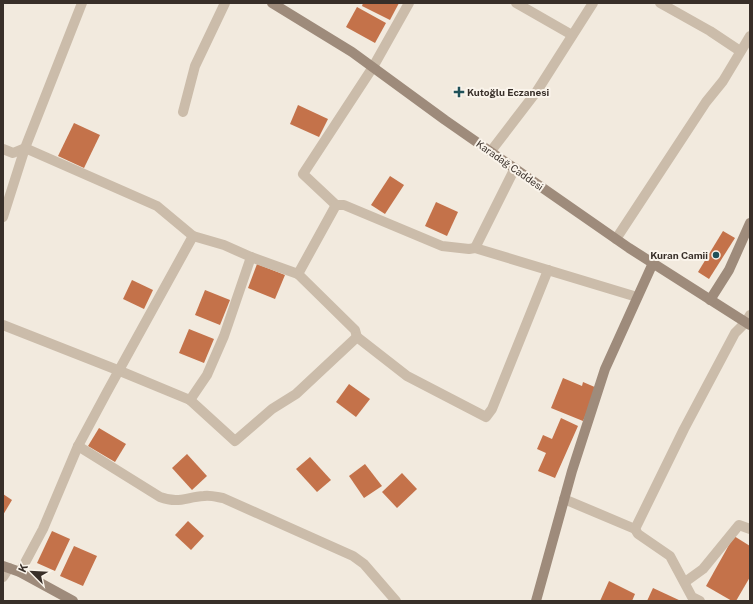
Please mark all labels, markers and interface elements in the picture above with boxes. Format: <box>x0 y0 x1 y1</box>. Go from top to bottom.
place label: Kutoğlu Eczanesi <box>467 86 549 98</box>
marker: Kutoğlu Eczanesi <box>454 87 464 97</box>
street label: Karadağ Caddesi <box>474 137 546 193</box>
place label: Kuran Camii <box>650 249 708 261</box>
marker: Kuran Camii <box>711 250 721 260</box>
north arrow <box>12 552 52 592</box>
text: K <box>16 562 30 574</box>

